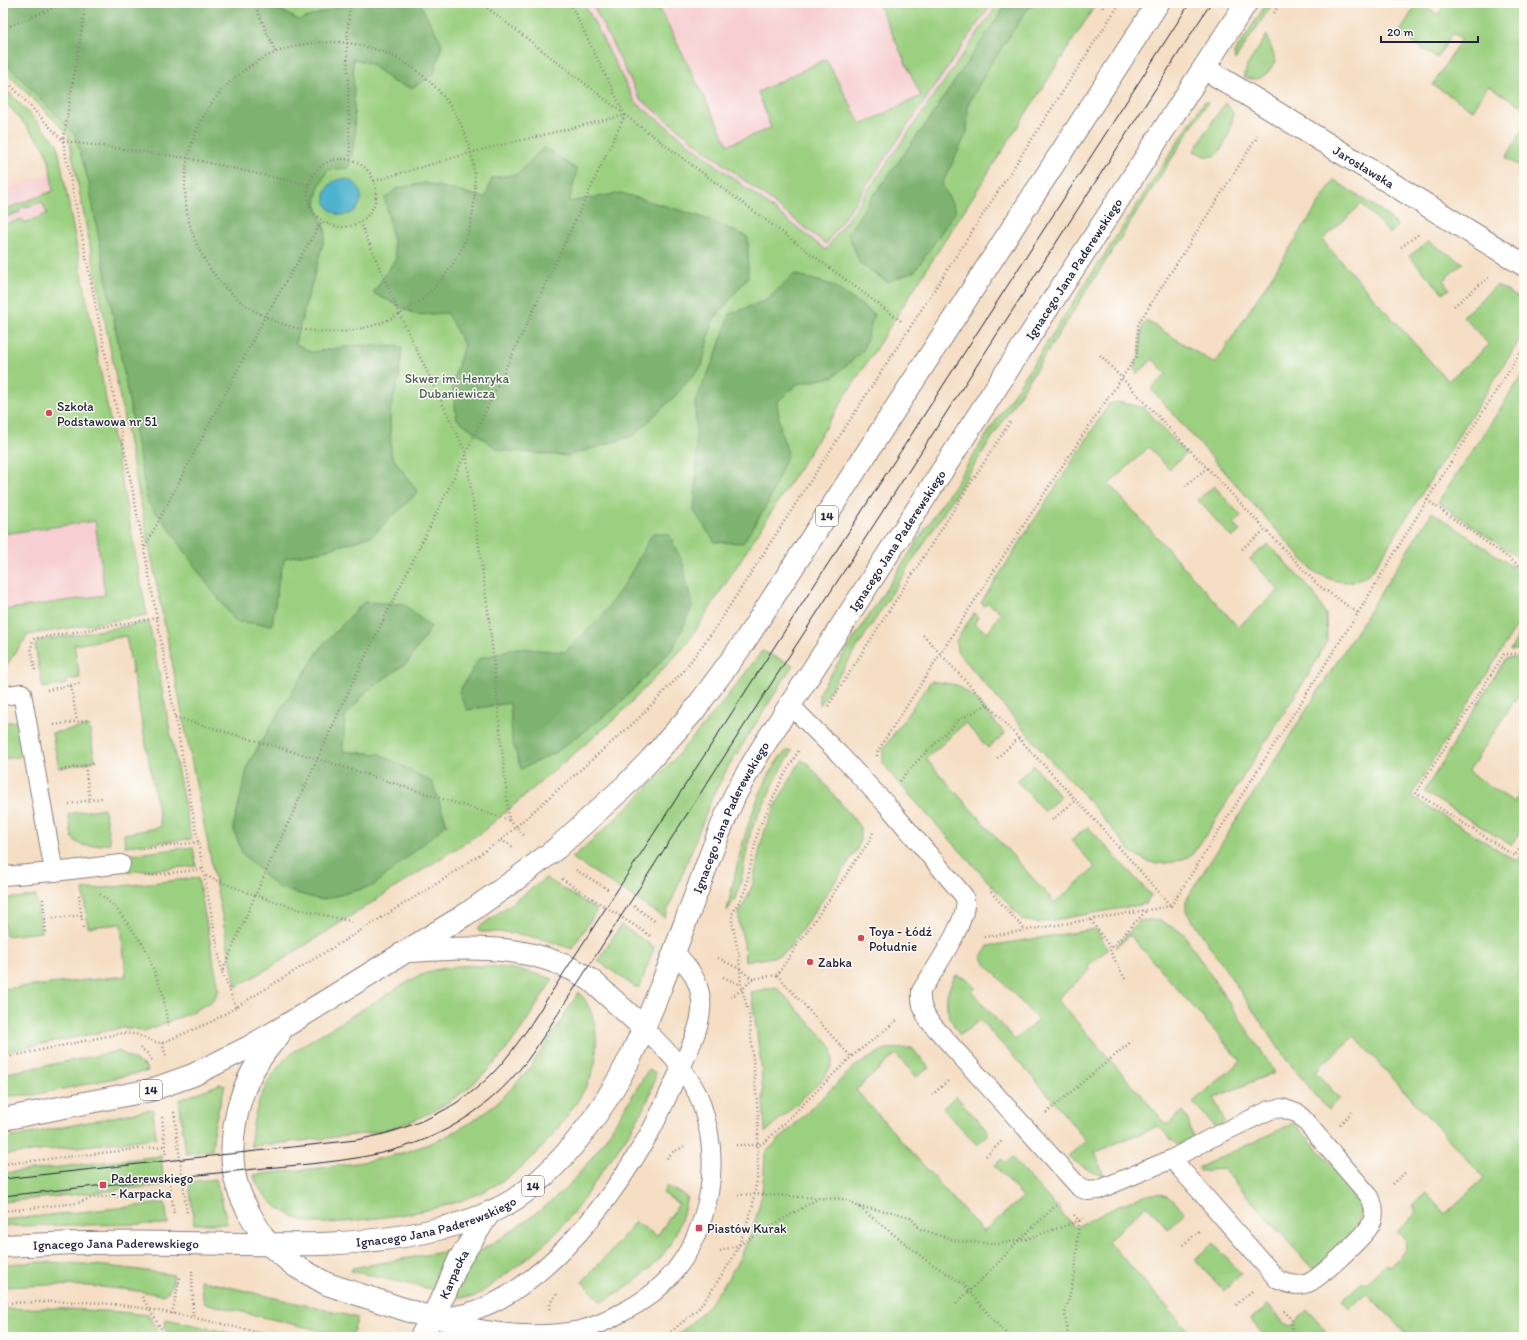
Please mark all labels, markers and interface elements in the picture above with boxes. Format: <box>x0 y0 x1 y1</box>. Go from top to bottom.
scale bar <box>1381 18 1478 44</box>
text: 20 m <box>1387 25 1414 39</box>
street label: Jarosławska <box>1331 143 1397 192</box>
street label: Ignacego Jana Paderewskiego <box>1022 195 1126 343</box>
park label: Skwer im. Henryka Dubaniewicza <box>405 371 509 401</box>
place label: Szkoła Podstawowa nr 51 <box>57 399 157 429</box>
marker: Szkoła Podstawowa nr 51 <box>44 408 54 418</box>
street label: Ignacego Jana Paderewskiego <box>846 467 949 614</box>
road number: 14 <box>816 506 838 526</box>
street label: Ignacego Jana Paderewskiego <box>690 738 773 896</box>
place label: Toya - Łódź Południe <box>869 924 932 954</box>
marker: Toya - Łódź Południe <box>856 933 866 943</box>
place label: Zabka <box>818 955 853 970</box>
marker: Zabka <box>805 957 815 967</box>
road number: 14 <box>140 1080 162 1100</box>
place label: Paderewskiego - Karpacka <box>111 1171 194 1201</box>
road number: 14 <box>522 1176 544 1196</box>
marker: Paderewskiego - Karpacka <box>98 1180 108 1190</box>
street label: Ignacego Jana Paderewskiego <box>355 1193 519 1250</box>
place label: Piastów Kurak <box>707 1221 787 1236</box>
marker: Piastów Kurak <box>694 1223 704 1233</box>
street label: Ignacego Jana Paderewskiego <box>33 1236 199 1253</box>
street label: Karpacka <box>436 1246 472 1302</box>

